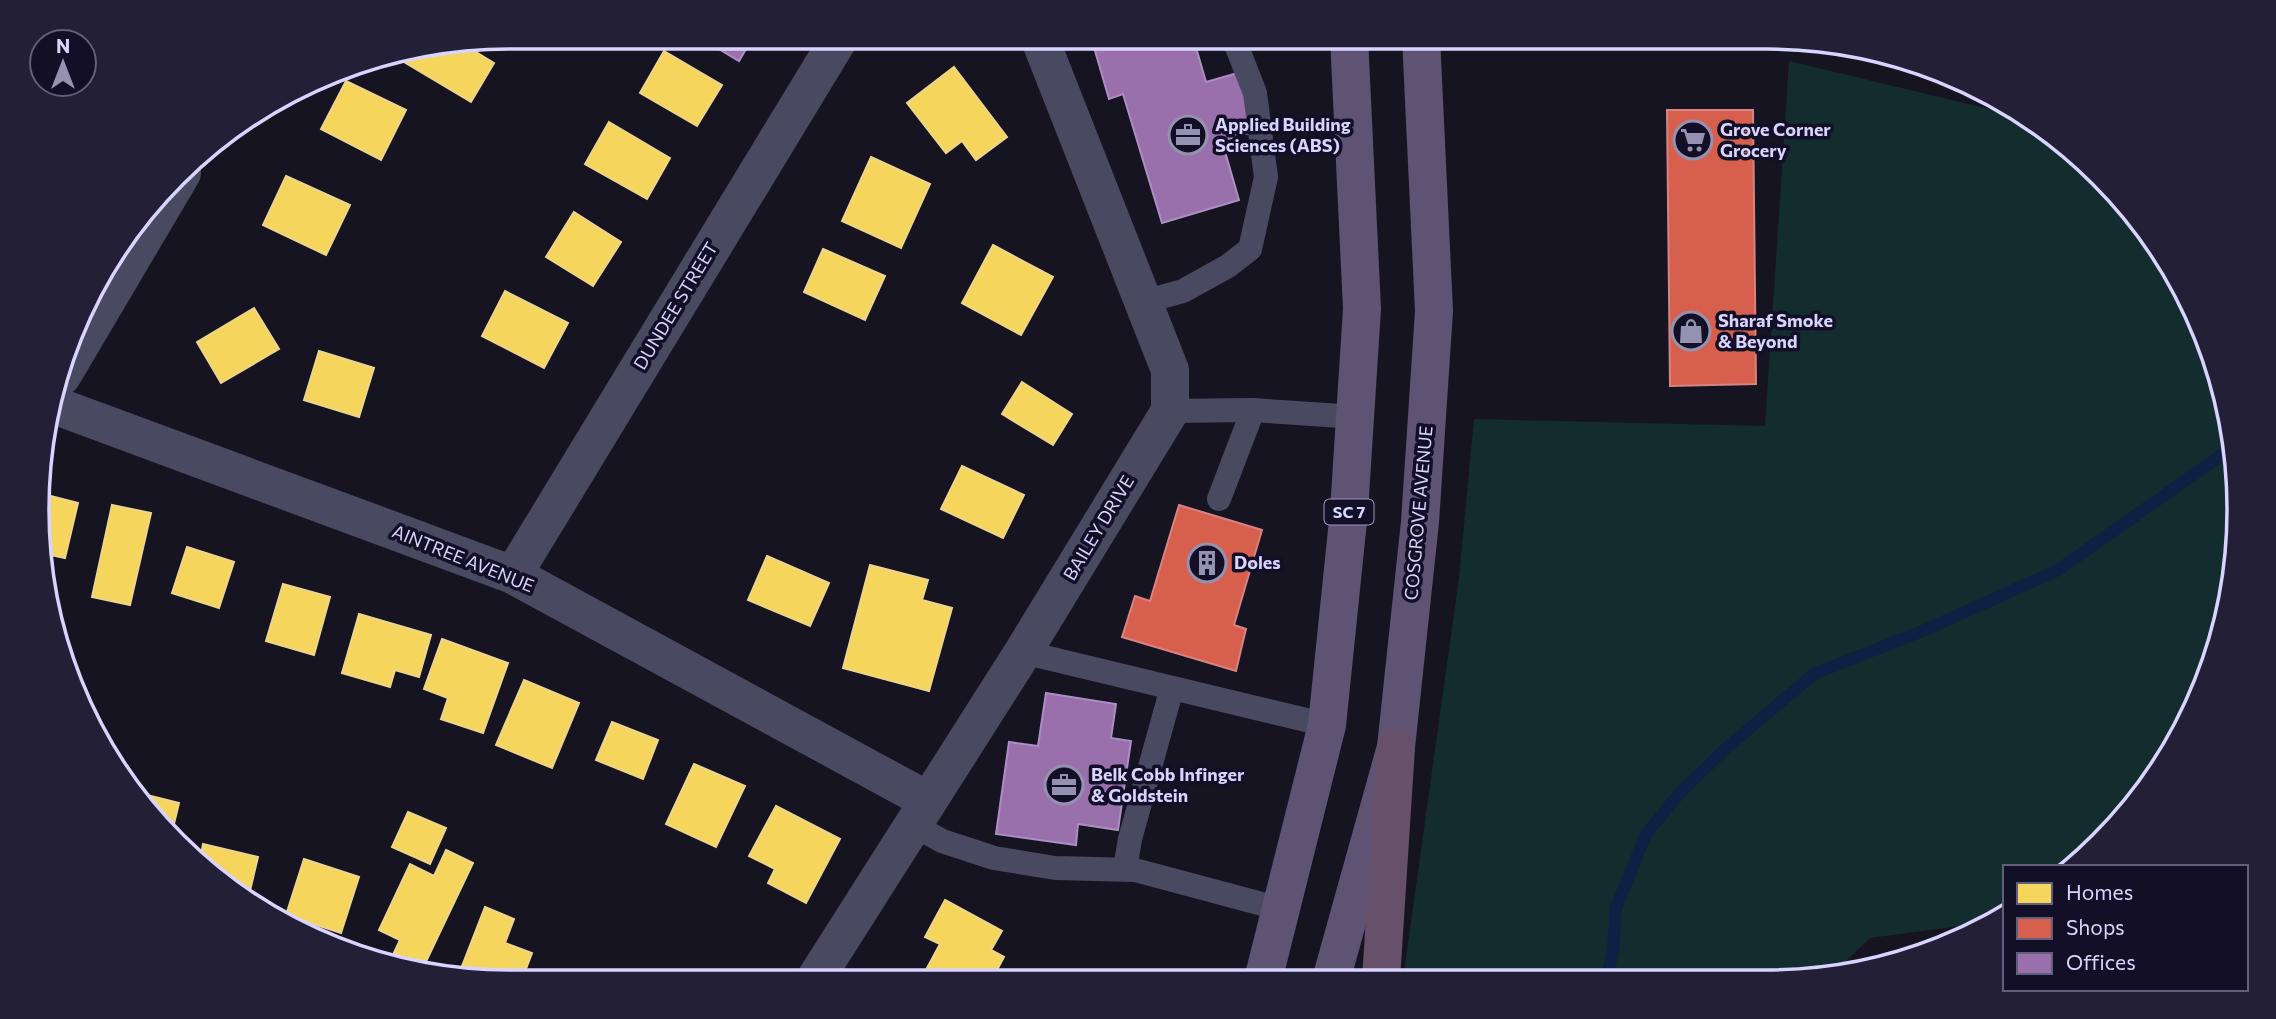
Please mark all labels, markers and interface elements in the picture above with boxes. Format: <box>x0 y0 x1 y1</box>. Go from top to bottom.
north arrow <box>28 28 98 98</box>
text: N <box>56 34 70 57</box>
place label: Applied Building Sciences (ABS) <box>1215 113 1351 156</box>
office icon: Applied Building Sciences (ABS) <box>1167 114 1209 156</box>
place label: Grove Corner Grocery <box>1720 118 1831 161</box>
supermarket icon: Grove Corner Grocery <box>1672 119 1714 161</box>
street label: DUNDEE STREET <box>628 238 722 373</box>
place label: Sharaf Smoke & Beyond <box>1718 309 1833 352</box>
shop icon: Sharaf Smoke & Beyond <box>1670 310 1712 352</box>
street label: COSGROVE AVENUE <box>1399 425 1437 601</box>
street label: BAILEY DRIVE <box>1058 471 1138 584</box>
road number: SC 7 <box>1324 499 1374 524</box>
street label: AINTREE AVENUE <box>389 520 537 597</box>
building icon: Doles <box>1186 542 1228 584</box>
place label: Doles <box>1234 551 1281 573</box>
place label: Belk Cobb Infinger & Goldstein <box>1091 763 1245 806</box>
office icon: Belk Cobb Infinger & Goldstein <box>1043 764 1085 806</box>
legend <box>2003 865 2248 991</box>
text: Homes <box>2066 879 2133 904</box>
text: Shops <box>2066 914 2125 939</box>
text: Offices <box>2066 949 2136 974</box>

